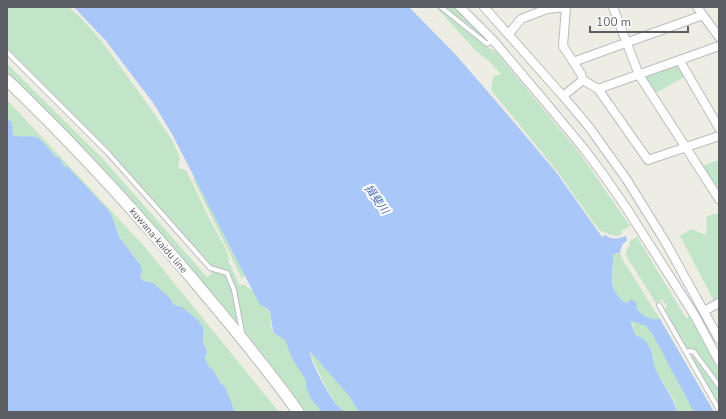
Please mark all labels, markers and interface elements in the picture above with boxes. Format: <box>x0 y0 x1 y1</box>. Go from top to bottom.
scale bar <box>590 8 688 34</box>
text: 100 m <box>596 14 631 30</box>
water label: 揖斐川 <box>361 182 393 218</box>
street label: kuwana-kaidu line <box>126 205 191 276</box>

